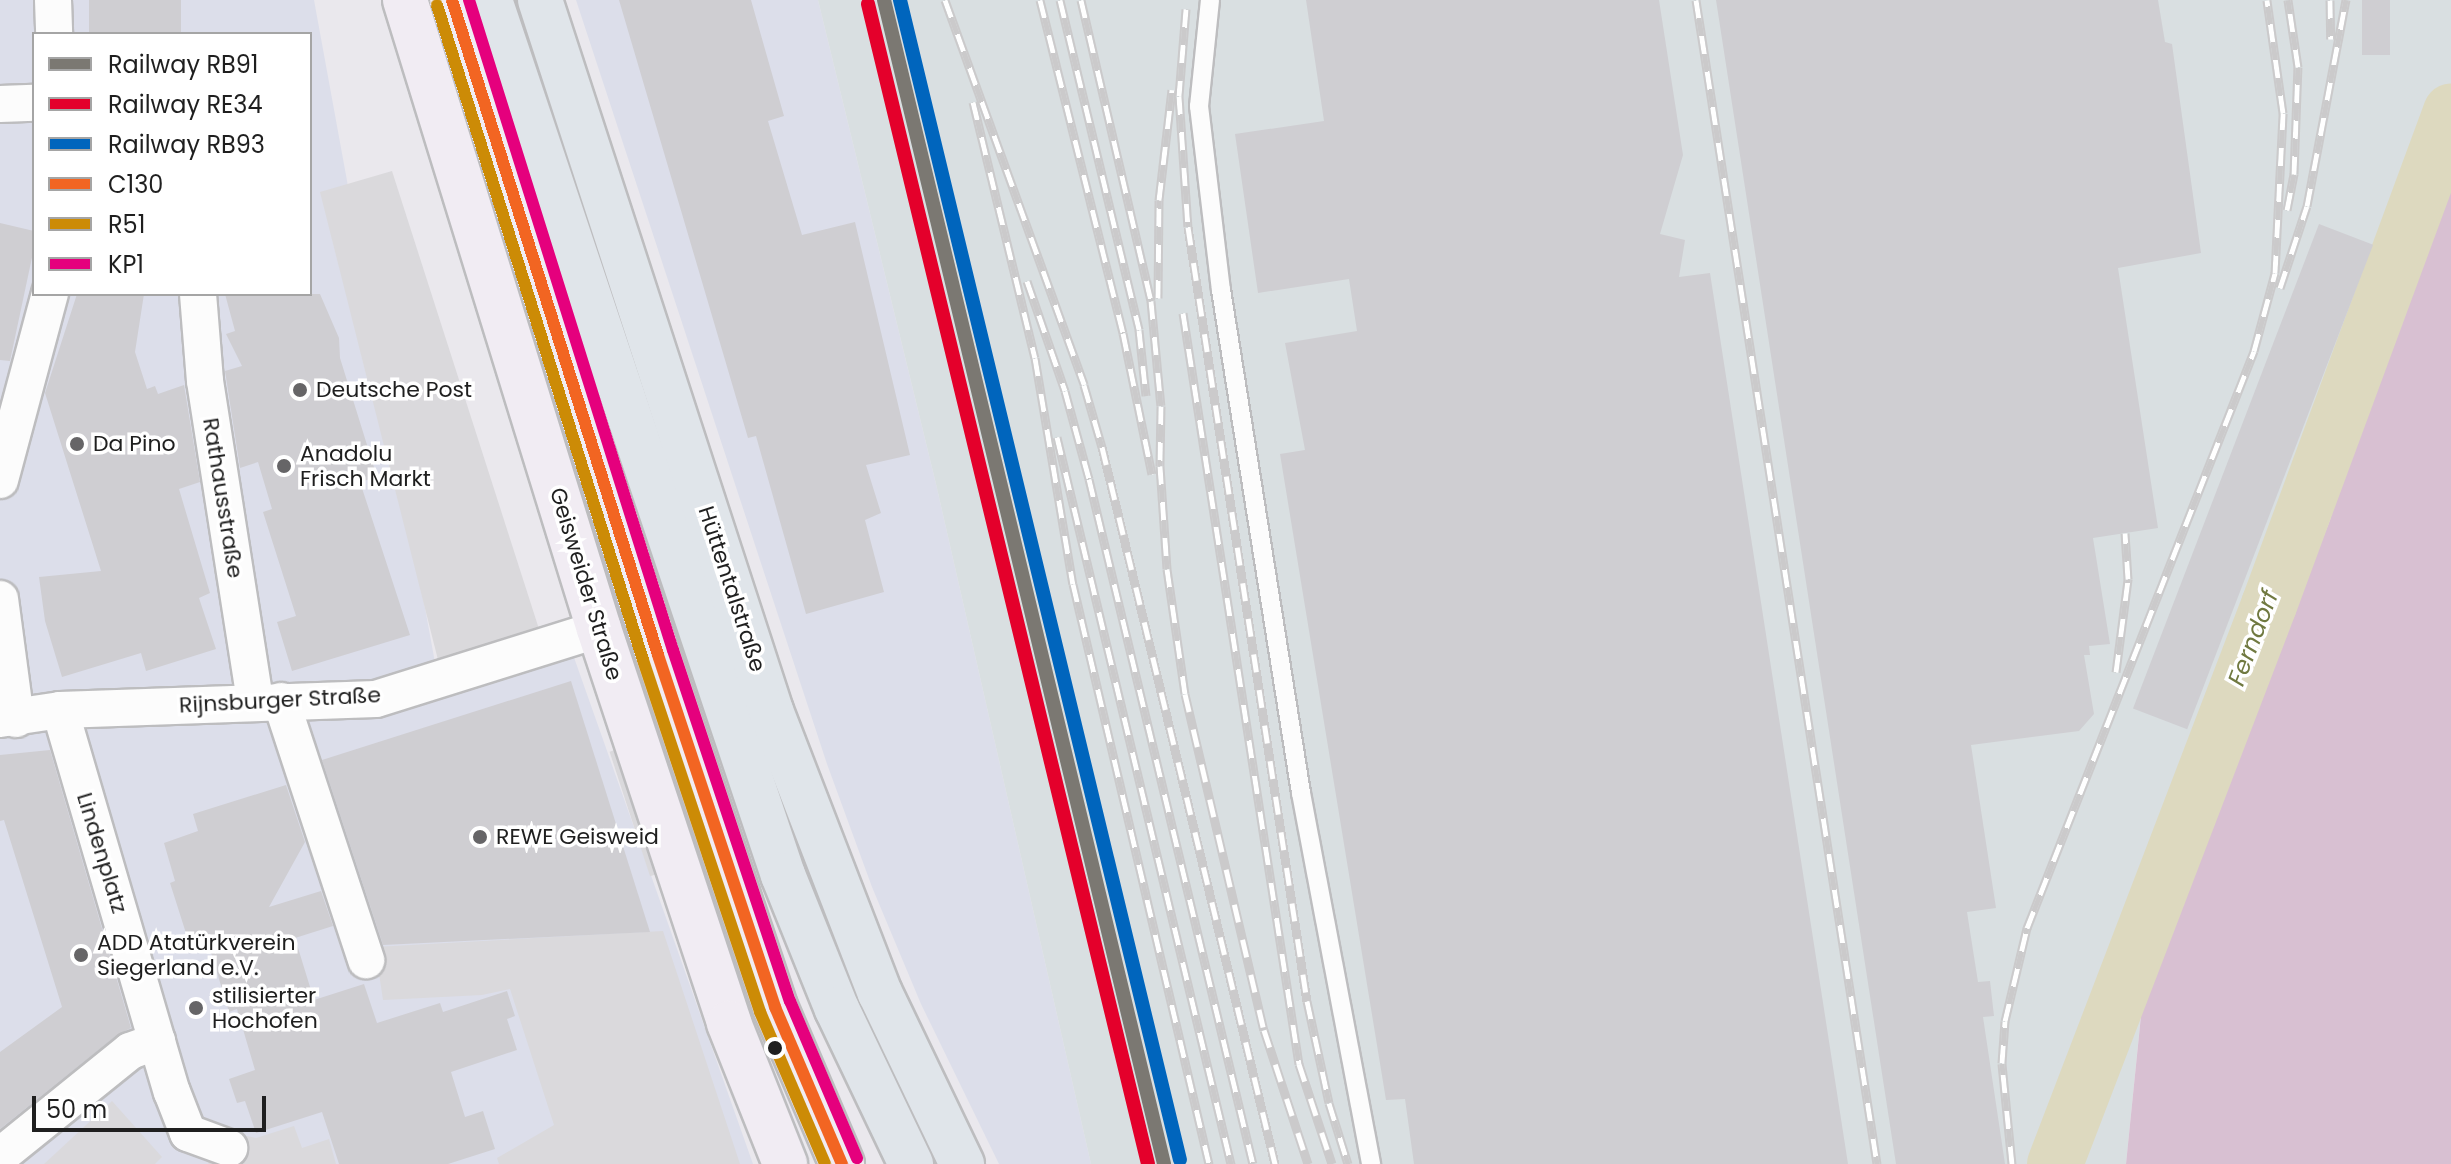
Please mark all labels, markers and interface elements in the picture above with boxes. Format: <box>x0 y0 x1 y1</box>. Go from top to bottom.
legend <box>32 32 312 296</box>
text: Railway RB91 <box>108 48 259 81</box>
text: Railway RE34 <box>108 88 263 121</box>
text: Railway RB93 <box>108 128 265 161</box>
text: C130 <box>108 168 163 201</box>
text: R51 <box>108 208 145 241</box>
text: KP1 <box>108 248 144 281</box>
place label: Deutsche Post <box>316 377 472 403</box>
marker: Deutsche Post <box>291 381 309 399</box>
street label: Rathausstraße <box>197 416 249 580</box>
place label: Da Pino <box>93 431 176 457</box>
marker: Da Pino <box>68 435 86 453</box>
place label: Anadolu Frisch Markt <box>300 440 431 492</box>
marker: Anadolu Frisch Markt <box>275 457 293 475</box>
street label: Geisweider Straße <box>544 485 628 683</box>
street label: Hüttentalstraße <box>693 503 771 675</box>
water label: Ferndorf <box>2222 586 2284 690</box>
street label: Rijnsburger Straße <box>178 682 382 718</box>
street label: Lindenplatz <box>71 789 133 917</box>
place label: REWE Geisweid <box>496 824 659 850</box>
marker: REWE Geisweid <box>471 828 489 846</box>
place label: ADD Atatürkverein Siegerland e.V. <box>97 929 295 980</box>
marker: ADD Atatürkverein Siegerland e.V. <box>72 946 90 964</box>
place label: stilisierter Hochofen <box>212 982 318 1034</box>
marker: stilisierter Hochofen <box>187 999 205 1017</box>
unlabelled marker <box>767 1040 783 1056</box>
scale bar <box>36 1080 270 1130</box>
text: 50 m <box>46 1093 107 1126</box>

